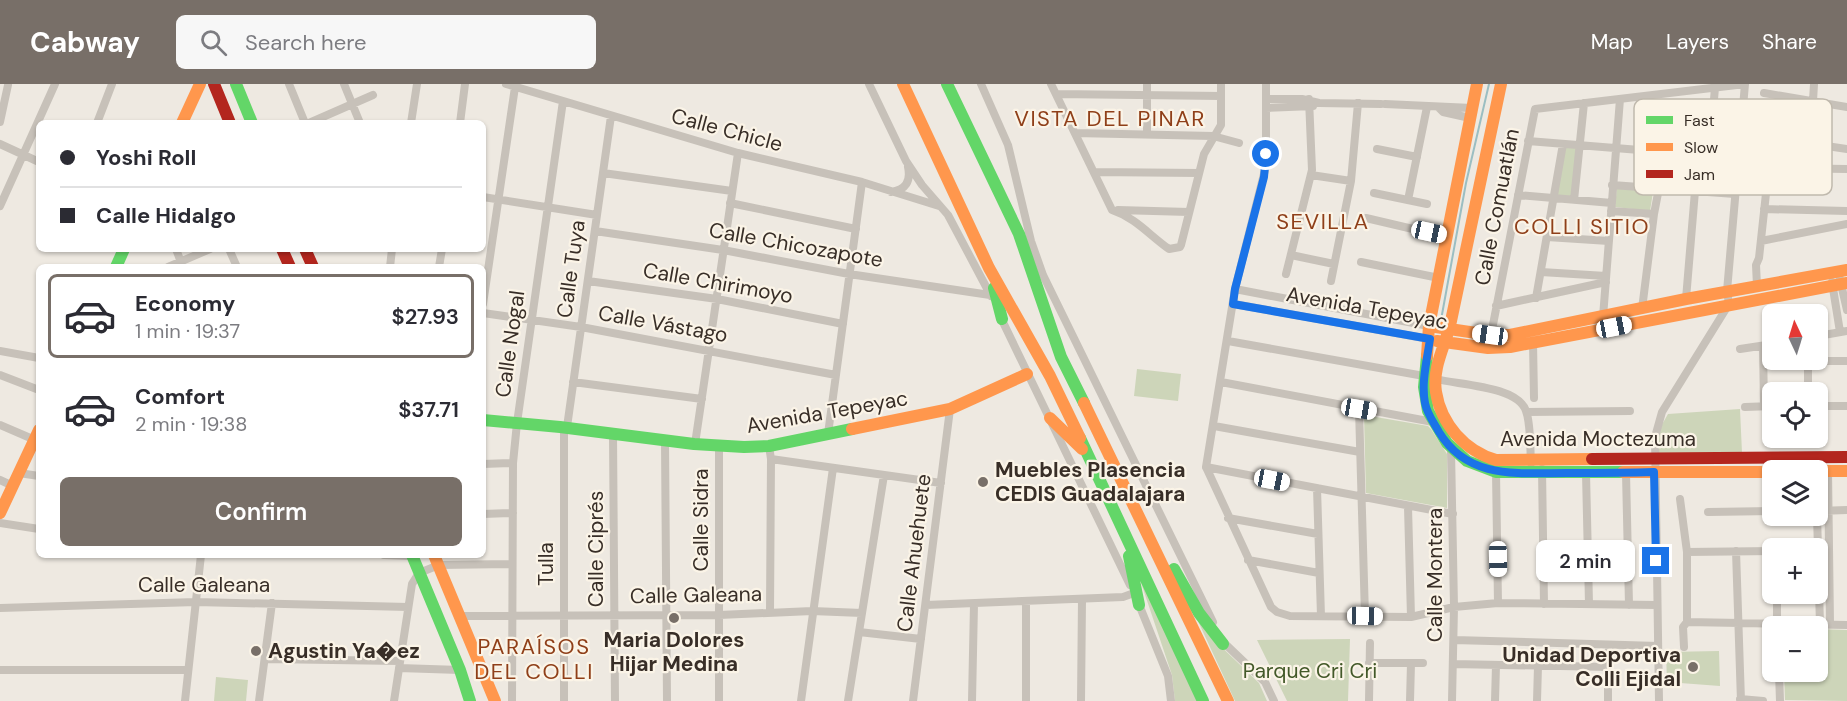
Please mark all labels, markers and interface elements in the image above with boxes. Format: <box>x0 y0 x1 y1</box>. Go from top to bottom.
search box <box>176 15 596 69</box>
text: Cabway <box>30 24 140 61</box>
icon: search <box>197 26 230 59</box>
text: Search here <box>245 28 366 57</box>
text: Map <box>1591 28 1633 56</box>
text: Layers <box>1666 28 1729 56</box>
text: Share <box>1762 28 1817 56</box>
legend <box>1634 99 1832 195</box>
street label: Calle Chicle <box>668 102 786 158</box>
district label: VISTA DEL PINAR <box>1014 104 1206 133</box>
text: Fast <box>1684 110 1715 131</box>
street label: Calle Comuatlán <box>1468 126 1526 288</box>
text: Slow <box>1684 137 1718 158</box>
route start <box>1252 140 1279 167</box>
text: Yoshi Roll <box>96 143 196 172</box>
text: Jam <box>1684 164 1715 185</box>
text: Calle Hidalgo <box>96 201 236 230</box>
district label: SEVILLA <box>1276 207 1370 236</box>
district label: COLLI SITIO <box>1514 212 1650 241</box>
street label: Calle Chicozapote <box>707 216 885 274</box>
street label: Calle Tuya <box>550 218 592 320</box>
car <box>1410 219 1448 245</box>
street label: Calle Chirimoyo <box>641 256 795 310</box>
street label: Avenida Tepeyac <box>1284 280 1450 336</box>
icon: car <box>63 289 117 343</box>
text: Economy <box>135 289 235 318</box>
street label: Calle Nogal <box>489 289 531 399</box>
street label: Calle Vástago <box>596 299 730 349</box>
text: $27.93 <box>392 302 459 331</box>
north arrow <box>1762 304 1828 370</box>
map controls <box>1762 304 1828 682</box>
car <box>1595 315 1633 339</box>
text: 1 min · 19:37 <box>135 318 240 344</box>
car <box>1471 324 1509 346</box>
icon: car <box>63 382 117 436</box>
text: Comfort <box>135 382 225 411</box>
button: locate <box>1762 382 1828 448</box>
street label: Avenida Tepeyac <box>744 384 910 440</box>
text: $37.71 <box>398 395 459 424</box>
car <box>1340 397 1378 421</box>
text: 2 min · 19:38 <box>135 411 247 437</box>
street label: Avenida Moctezuma <box>1500 425 1696 453</box>
place label: Muebles Plasencia CEDIS Guadalajara <box>995 456 1186 508</box>
button: layers <box>1762 460 1828 526</box>
car <box>1253 468 1291 492</box>
street label: Calle Sidra <box>687 469 715 571</box>
street label: Calle Ahuehuete <box>890 472 938 634</box>
marker: Muebles Plasencia CEDIS Guadalajara <box>976 475 990 489</box>
button: Confirm <box>60 477 462 546</box>
street label: Calle Ciprés <box>582 491 610 607</box>
street label: Calle Montera <box>1421 508 1449 642</box>
button: + <box>1762 538 1828 604</box>
callout: 2 min <box>1536 540 1635 582</box>
car <box>1489 541 1507 577</box>
street label: Tulla <box>532 542 560 586</box>
route end <box>1642 547 1669 574</box>
text: 2 min <box>1559 548 1612 574</box>
street label: Calle Galeana <box>138 571 270 599</box>
street label: Calle Galeana <box>630 580 762 610</box>
car <box>1347 607 1383 625</box>
marker: Maria Dolores Hijar Medina <box>667 611 681 625</box>
button: − <box>1762 616 1828 682</box>
place label: Maria Dolores Hijar Medina <box>604 626 744 678</box>
district label: PARAÍSOS DEL COLLI <box>474 632 594 686</box>
place label: Agustin Ya�ez <box>268 637 420 665</box>
place label: Unidad Deportiva Colli Ejidal <box>1502 641 1681 693</box>
marker: Agustin Ya�ez <box>249 644 263 658</box>
park label: Parque Cri Cri <box>1243 657 1377 685</box>
marker: Unidad Deportiva Colli Ejidal <box>1686 660 1700 674</box>

